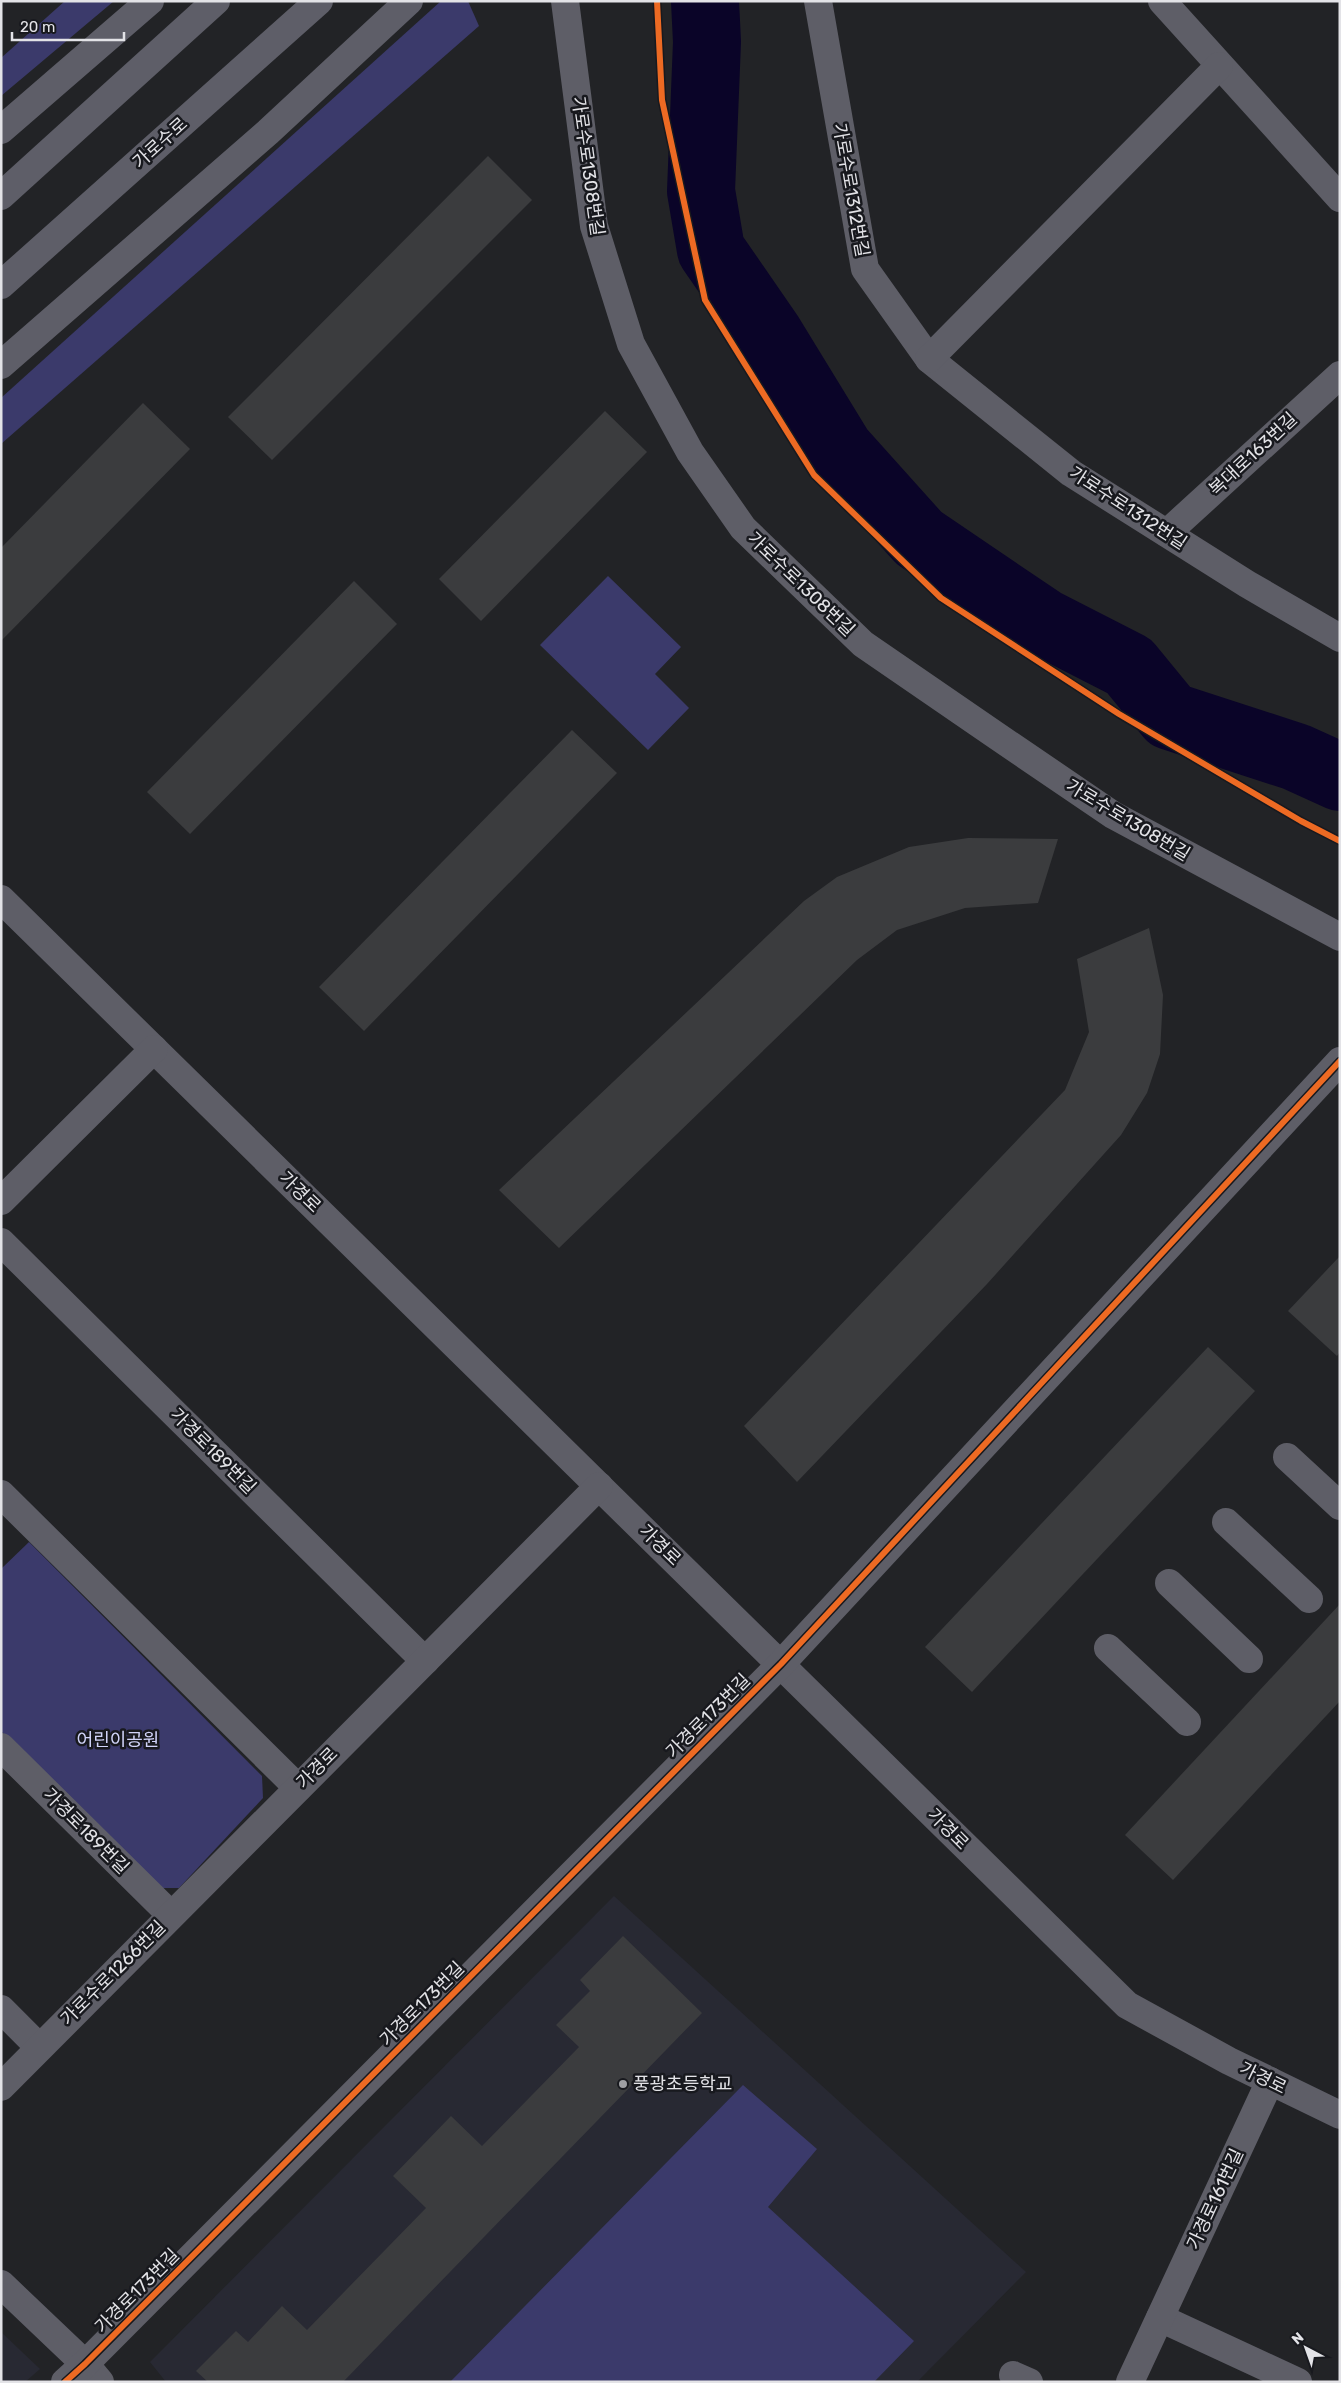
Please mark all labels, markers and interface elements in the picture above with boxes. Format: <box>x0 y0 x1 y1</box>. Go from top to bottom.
scale bar <box>12 10 125 42</box>
text: 20 m <box>20 18 55 36</box>
street label: 가로수로1308번길 <box>567 95 609 237</box>
street label: 가로수로 <box>128 113 192 173</box>
street label: 가로수로1312번길 <box>828 121 874 259</box>
street label: 복대로163번길 <box>1204 408 1302 500</box>
street label: 가로수로1312번길 <box>1065 462 1191 554</box>
street label: 가로수로1308번길 <box>743 527 859 641</box>
street label: 가로수로1308번길 <box>1062 774 1194 866</box>
street label: 가경로 <box>274 1167 326 1217</box>
street label: 가경로189번길 <box>165 1403 261 1499</box>
street label: 가경로 <box>634 1520 686 1570</box>
street label: 가경로173번길 <box>661 1669 755 1763</box>
park label: 어린이공원 <box>77 1729 159 1751</box>
street label: 가경로 <box>292 1743 342 1793</box>
street label: 가경로189번길 <box>38 1783 134 1879</box>
street label: 가경로 <box>923 1804 973 1854</box>
street label: 가로수로1266번길 <box>56 1916 170 2030</box>
street label: 가경로173번길 <box>375 1957 469 2051</box>
street label: 가경로 <box>1236 2057 1290 2099</box>
place label: 풍광초등학교 <box>633 2073 732 2095</box>
marker: 풍광초등학교 <box>617 2078 629 2090</box>
street label: 가경로161번길 <box>1182 2145 1248 2253</box>
street label: 가경로173번길 <box>90 2244 184 2338</box>
north arrow <box>1281 2323 1331 2373</box>
text: N <box>1288 2329 1307 2348</box>

